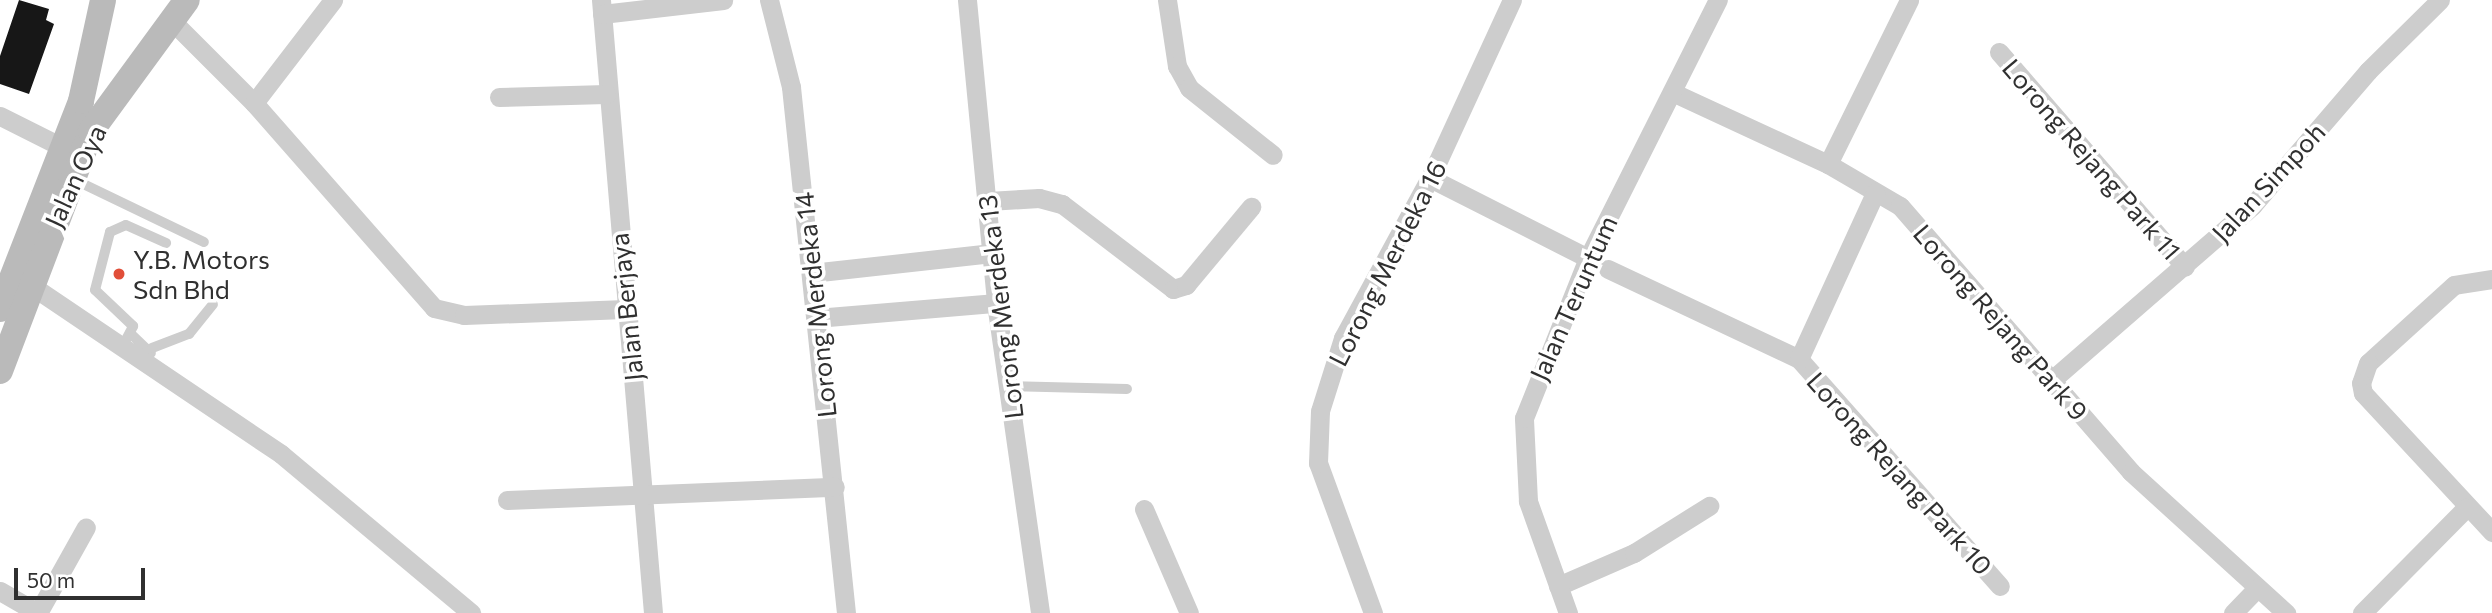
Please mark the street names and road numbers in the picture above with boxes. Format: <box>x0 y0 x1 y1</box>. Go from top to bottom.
street label: Lorong Rejang Park 11 <box>1996 52 2188 266</box>
street label: Jalan Simpoh <box>2205 116 2331 248</box>
street label: Jalan Oya <box>38 120 112 232</box>
street label: Lorong Merdeka 16 <box>1322 155 1452 371</box>
street label: Lorong Merdeka 14 <box>788 191 842 419</box>
street label: Lorong Merdeka 13 <box>971 193 1029 421</box>
street label: Jalan Teruntum <box>1523 211 1623 385</box>
street label: Lorong Rejang Park 9 <box>1907 218 2095 426</box>
street label: Jalan Berjaya <box>603 231 649 383</box>
street label: Lorong Rejang Park 10 <box>1801 365 1999 581</box>

